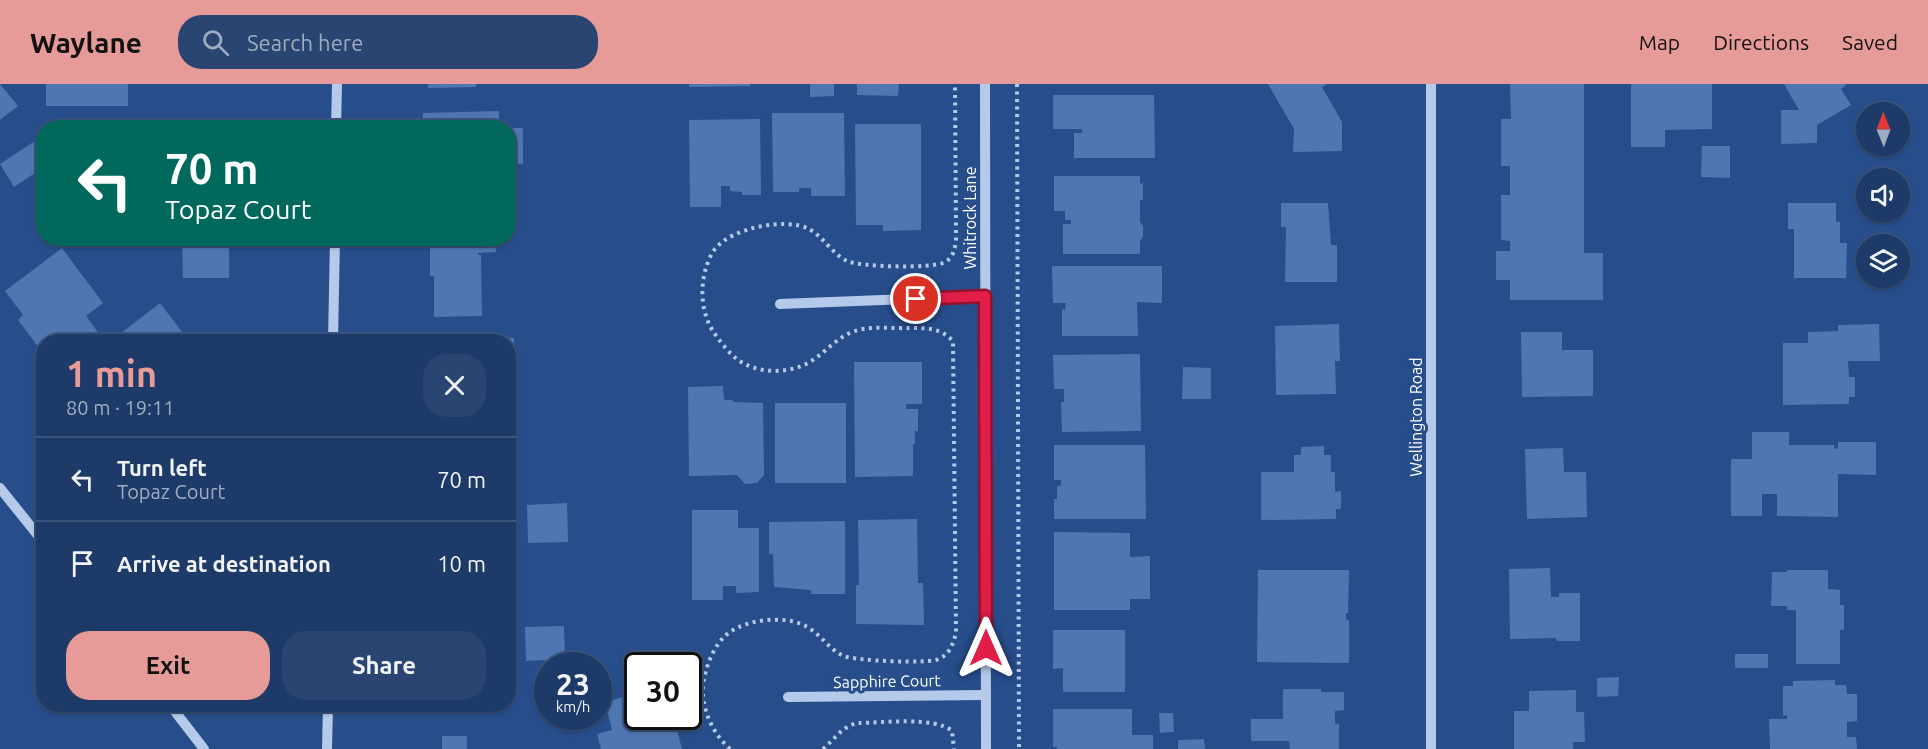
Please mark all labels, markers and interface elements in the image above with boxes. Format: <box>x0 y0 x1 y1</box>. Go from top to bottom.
search box <box>178 15 598 69</box>
icon: search <box>199 26 232 59</box>
text: Waylane <box>30 27 142 58</box>
text: Search here <box>247 30 363 55</box>
text: Map <box>1639 30 1680 54</box>
text: Directions <box>1713 30 1809 54</box>
text: Saved <box>1842 30 1898 54</box>
north arrow <box>1856 102 1910 156</box>
map controls <box>1856 102 1910 288</box>
icon: left <box>66 144 144 222</box>
text: 70 m <box>165 145 259 192</box>
street label: Whitrock Lane <box>961 166 979 270</box>
button: sound <box>1856 168 1910 222</box>
text: Topaz Court <box>165 194 311 224</box>
button: layers <box>1856 234 1910 288</box>
pin <box>890 273 941 324</box>
icon: arrive <box>899 282 932 315</box>
text: 1 min <box>66 353 157 394</box>
button: close <box>423 354 486 417</box>
street label: Wellington Road <box>1407 357 1425 477</box>
text: 80 m · 19:11 <box>66 396 175 419</box>
text: Turn left <box>117 455 207 480</box>
icon: left <box>66 463 99 496</box>
text: 70 m <box>437 467 486 492</box>
text: Topaz Court <box>117 480 225 503</box>
icon: arrive <box>66 547 99 580</box>
text: Arrive at destination <box>117 551 331 576</box>
text: 10 m <box>437 551 486 576</box>
position arrow <box>954 616 1018 680</box>
button: Exit <box>66 631 270 700</box>
button: Share <box>282 631 486 700</box>
speed limit sign: 30 <box>624 652 702 730</box>
text: 23 <box>556 667 590 701</box>
street label: Sapphire Court <box>833 671 942 691</box>
text: km/h <box>556 698 590 715</box>

